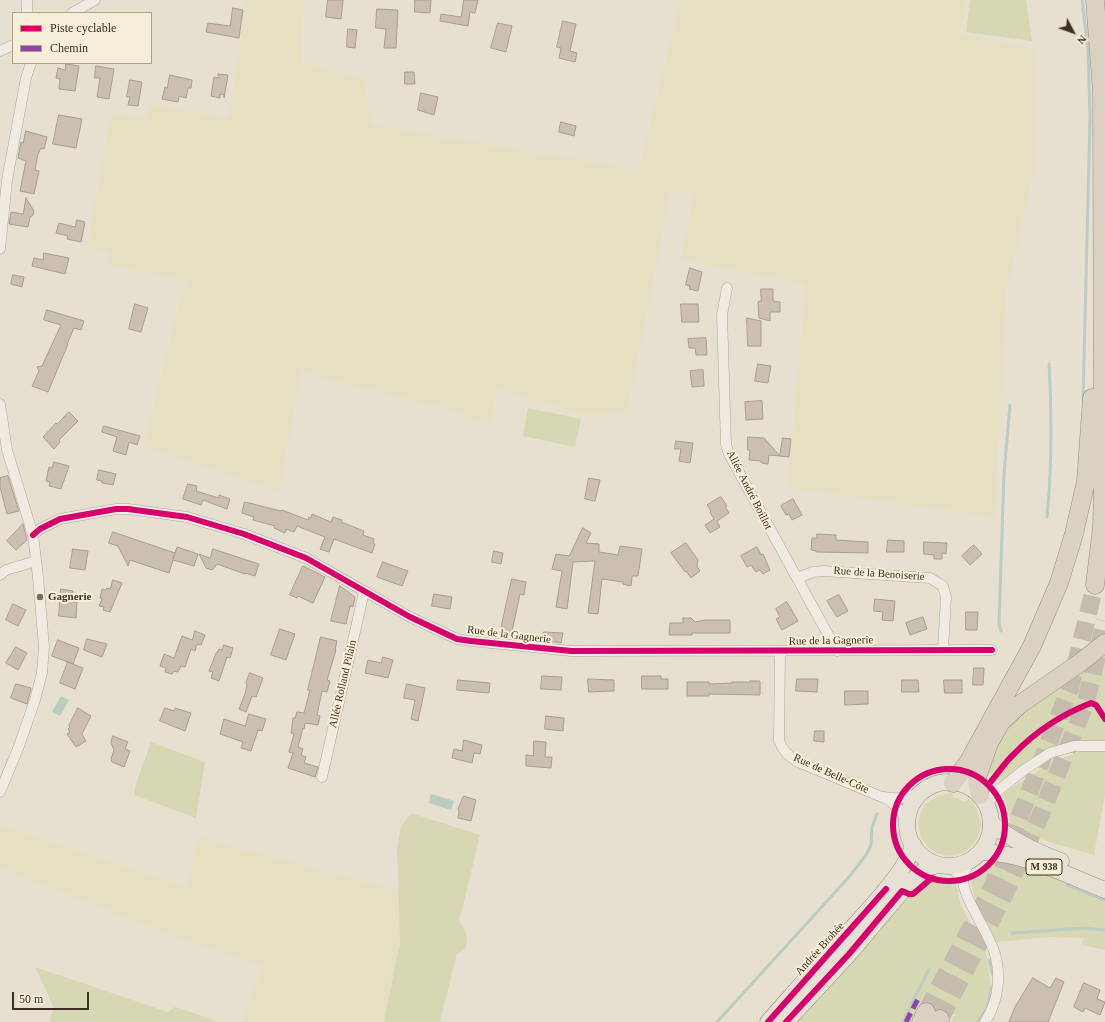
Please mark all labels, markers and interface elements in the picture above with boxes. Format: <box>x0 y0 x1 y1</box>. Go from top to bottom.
legend <box>12 12 152 64</box>
north arrow <box>1053 12 1093 52</box>
text: Piste cyclable <box>50 21 116 35</box>
text: N <box>1075 33 1089 47</box>
text: Chemin <box>50 41 88 55</box>
street label: Allée André Boillot <box>723 448 775 532</box>
street label: Rue de la Benoiserie <box>833 564 925 584</box>
place label: Gagnerie <box>48 590 91 604</box>
marker: Gagnerie <box>35 592 45 602</box>
street label: Rue de la Gagnerie <box>466 623 552 647</box>
street label: Rue de la Gagnerie <box>789 634 873 648</box>
street label: Allée Rolland Pilain <box>326 639 360 729</box>
street label: Rue de Belle-Côte <box>791 751 871 797</box>
road number: M 938 <box>1026 859 1062 875</box>
street label: Andrée Brohée <box>793 920 847 978</box>
scale bar <box>14 984 91 1010</box>
text: 50 m <box>19 992 43 1006</box>

